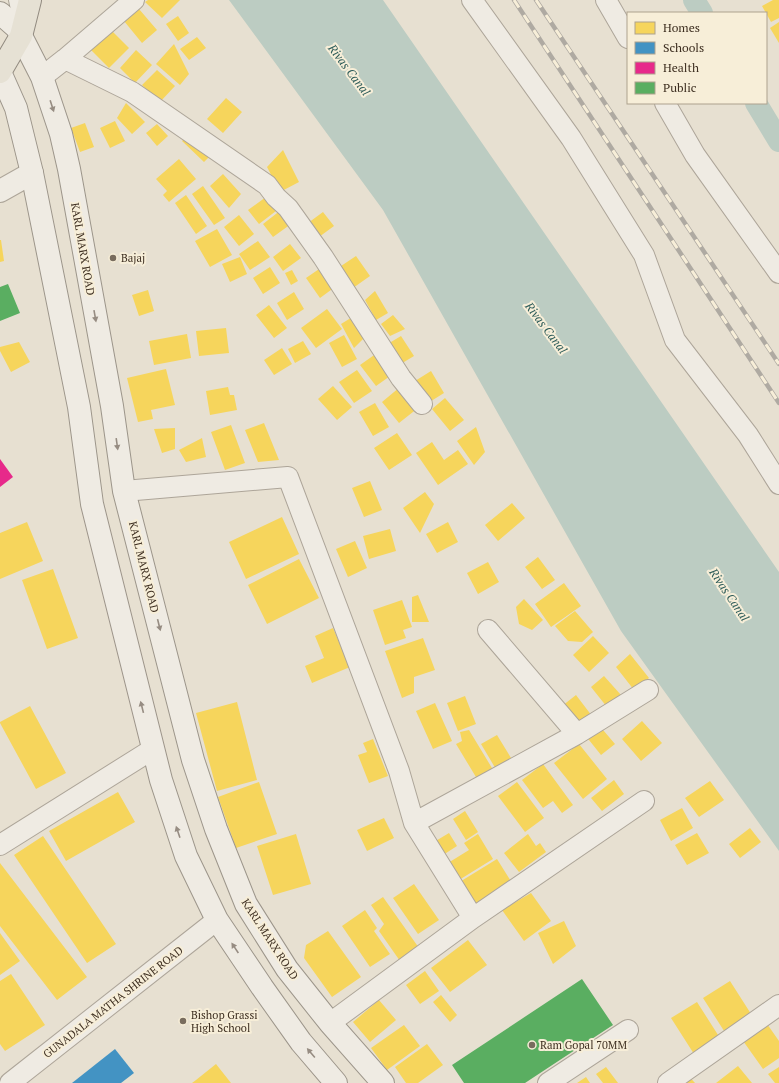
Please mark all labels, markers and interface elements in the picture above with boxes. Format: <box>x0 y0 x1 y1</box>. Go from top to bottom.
legend <box>627 12 767 104</box>
text: Homes <box>663 20 700 35</box>
water label: Rivas Canal <box>325 40 374 99</box>
text: Schools <box>663 40 704 55</box>
text: Health <box>663 60 699 75</box>
text: Public <box>663 80 697 95</box>
one-way arrow <box>49 101 55 113</box>
street label: KARL MARX ROAD <box>68 202 98 297</box>
place label: Bajaj <box>121 251 145 265</box>
marker: Bajaj <box>108 253 118 263</box>
water label: Rivas Canal <box>522 298 571 357</box>
one-way arrow <box>93 309 99 322</box>
one-way arrow <box>115 438 121 450</box>
street label: KARL MARX ROAD <box>126 520 162 614</box>
water label: Rivas Canal <box>706 565 753 625</box>
one-way arrow <box>156 619 162 631</box>
one-way arrow <box>139 700 145 713</box>
one-way arrow <box>175 825 181 837</box>
street label: KARL MARX ROAD <box>239 896 302 982</box>
street label: GUNADALA MATHA SHRINE ROAD <box>40 943 186 1061</box>
one-way arrow <box>231 943 239 953</box>
place label: Bishop Grassi High School <box>191 1008 257 1035</box>
marker: Bishop Grassi High School <box>178 1016 188 1026</box>
place label: Ram Gopal 70MM <box>540 1038 627 1052</box>
marker: Ram Gopal 70MM <box>527 1040 537 1050</box>
one-way arrow <box>306 1048 315 1059</box>

